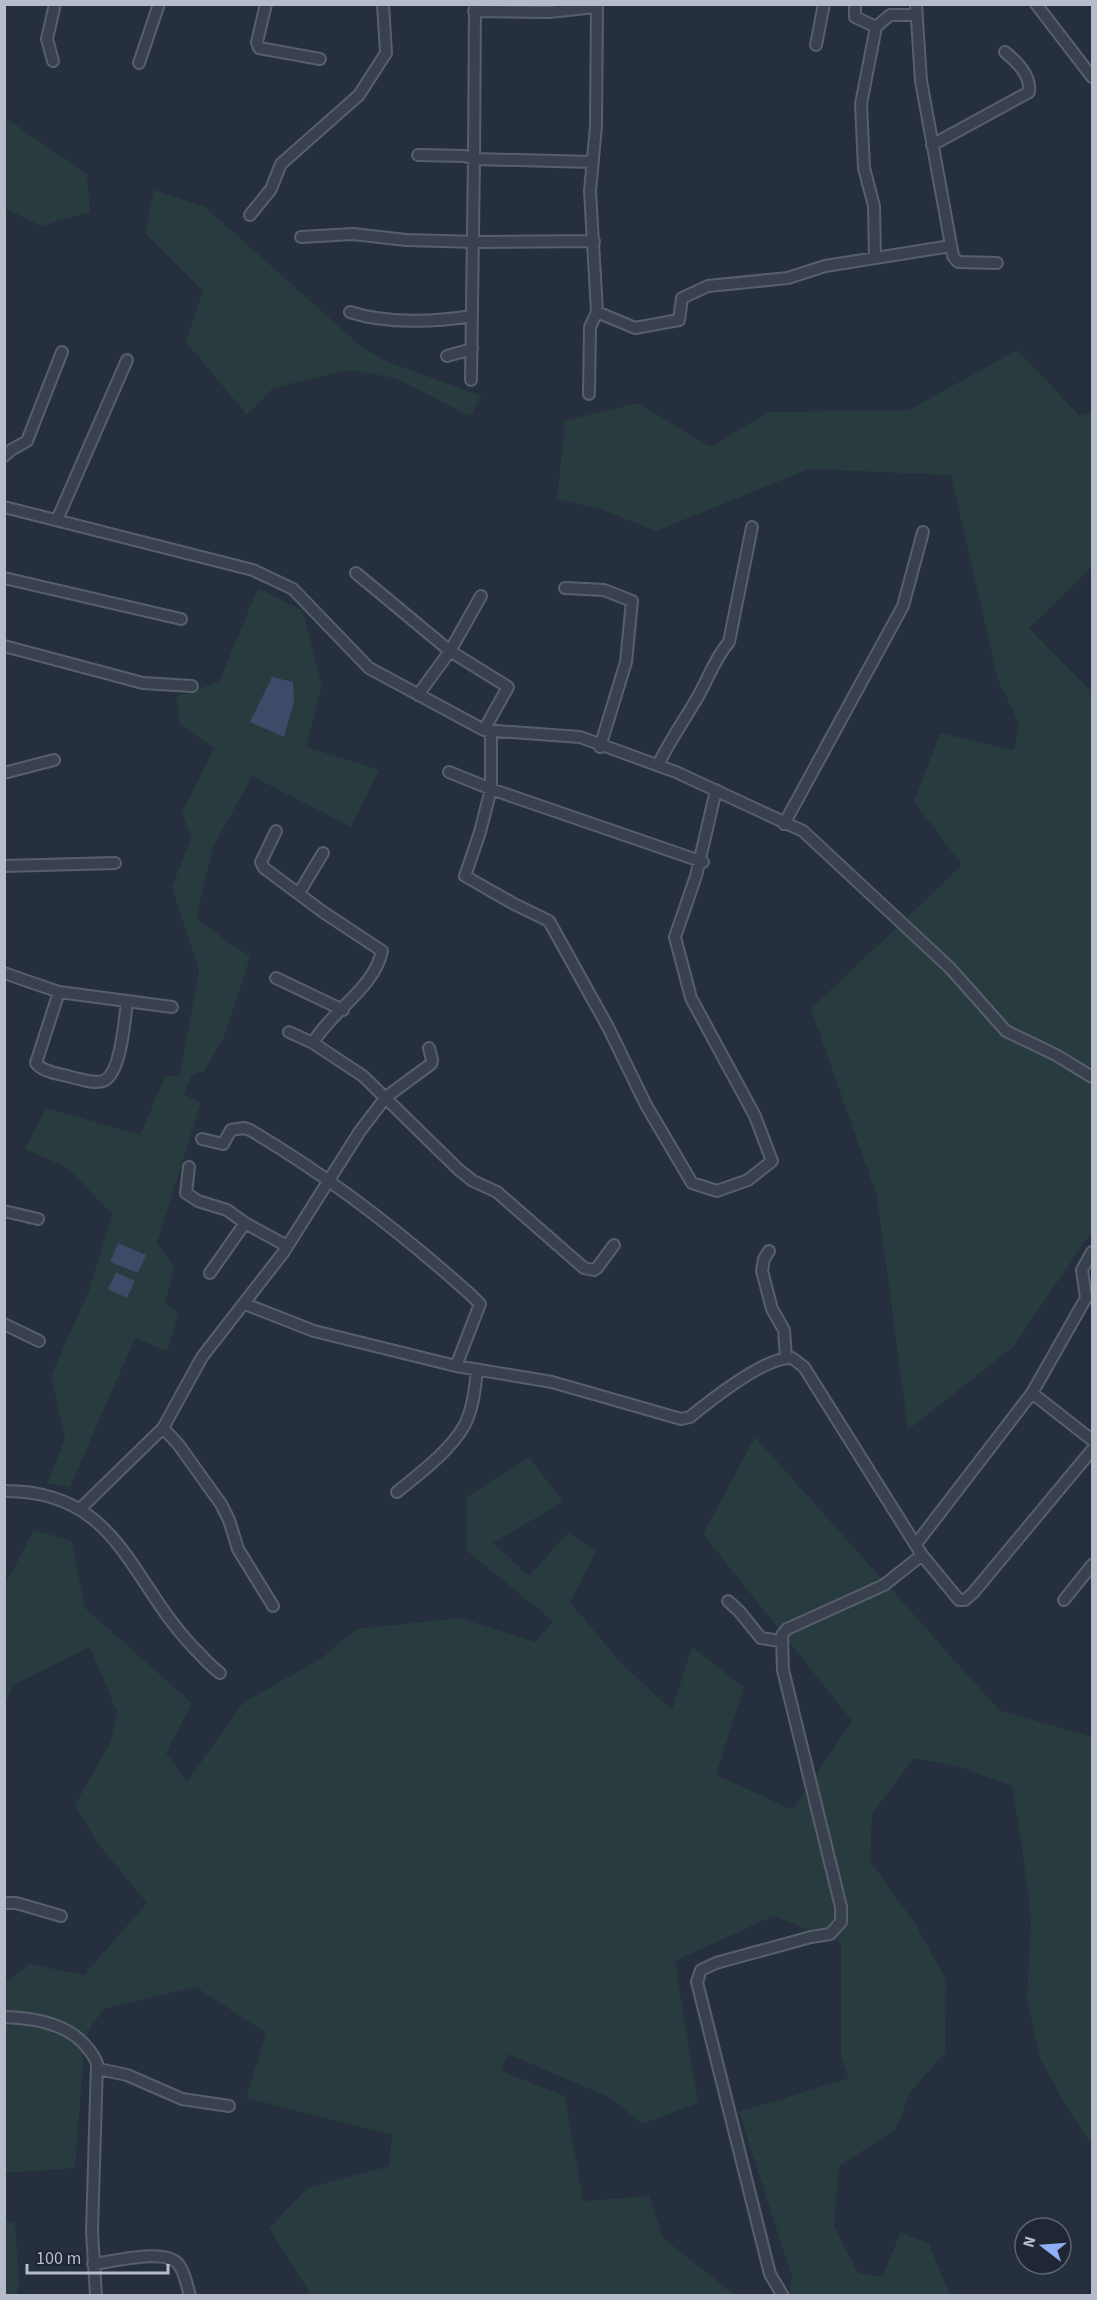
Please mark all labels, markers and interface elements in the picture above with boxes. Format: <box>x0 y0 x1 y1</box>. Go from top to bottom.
north arrow <box>1013 2216 1073 2276</box>
text: N <box>1018 2234 1042 2250</box>
scale bar <box>27 2237 168 2275</box>
text: 100 m <box>36 2246 81 2271</box>

